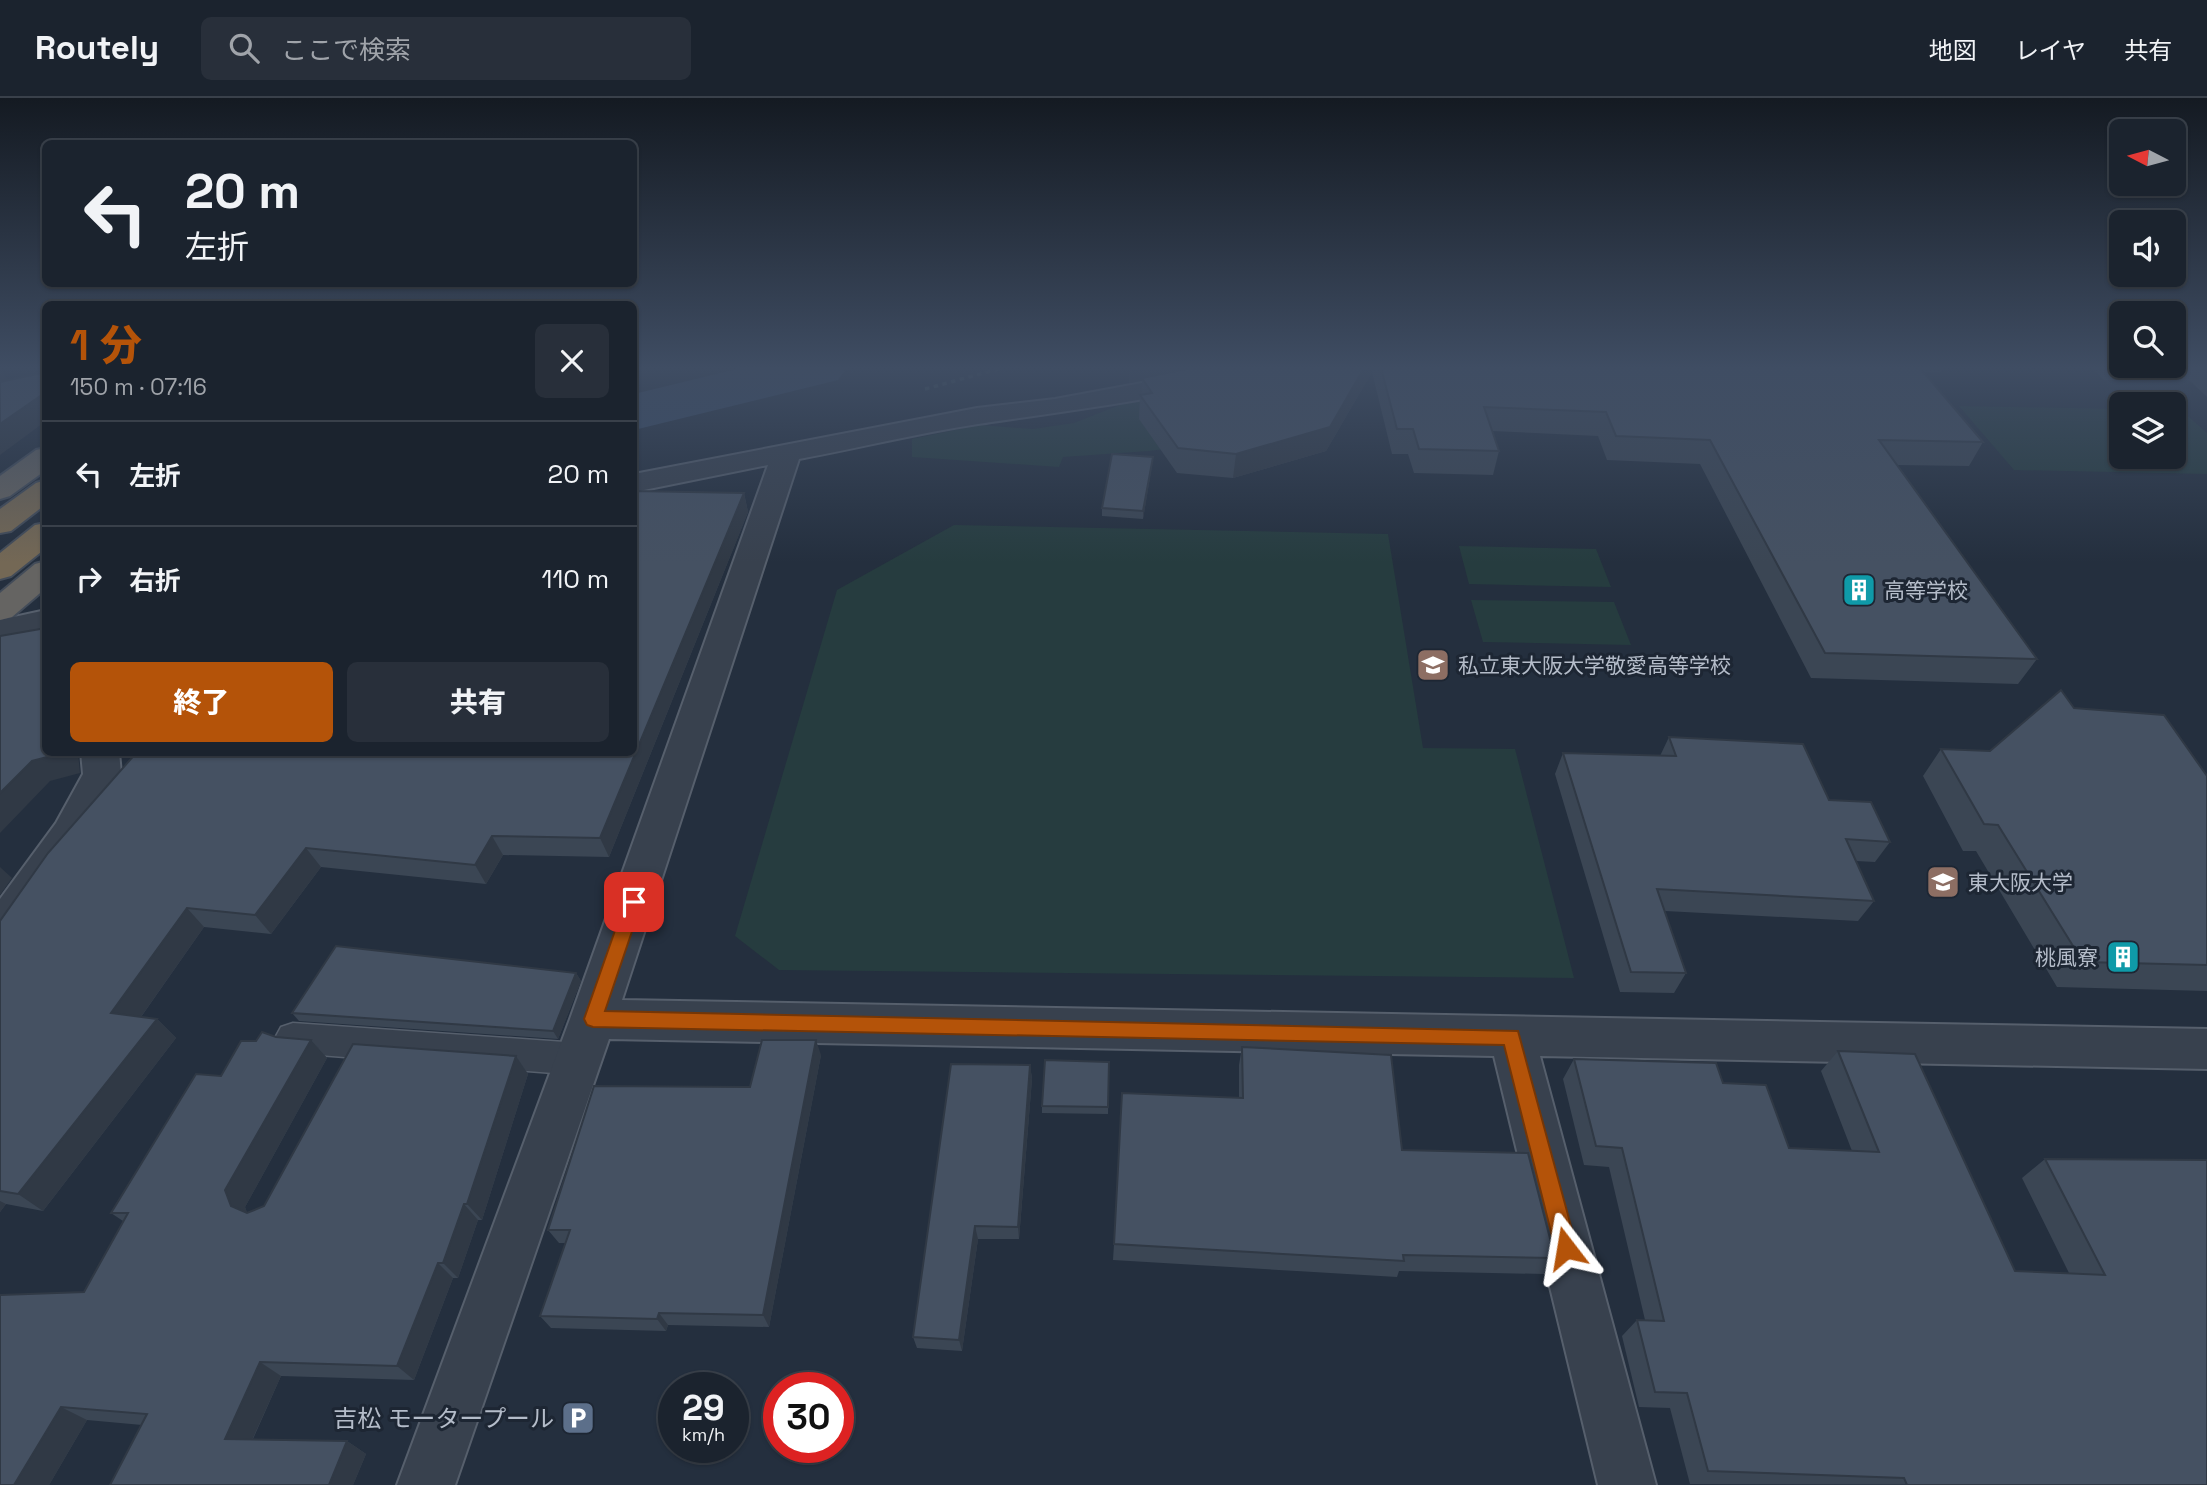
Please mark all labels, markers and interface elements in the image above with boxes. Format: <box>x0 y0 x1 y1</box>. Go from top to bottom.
search box <box>201 17 691 80</box>
text: Routely <box>35 27 159 69</box>
icon: search <box>225 29 263 67</box>
text: ここで検索 <box>281 33 411 67</box>
text: 地図 <box>1929 35 1977 66</box>
text: レイヤ <box>2015 35 2086 66</box>
text: 共有 <box>2124 35 2172 66</box>
north arrow <box>2109 119 2186 196</box>
map controls <box>2109 119 2186 469</box>
text: 20 m <box>185 160 300 222</box>
icon: left <box>70 168 161 259</box>
button: sound <box>2109 210 2186 287</box>
text: 左折 <box>185 227 249 267</box>
button: search <box>2109 301 2186 378</box>
text: 1 分 <box>70 319 142 372</box>
button: close <box>535 324 609 398</box>
text: 150 m · 07:16 <box>70 372 207 402</box>
button: layers <box>2109 392 2186 469</box>
icon: left <box>70 455 108 493</box>
text: 20 m <box>548 457 609 491</box>
text: 左折 <box>129 459 181 493</box>
icon: right <box>70 560 108 598</box>
text: 110 m <box>542 562 609 596</box>
text: 右折 <box>129 564 181 598</box>
building icon: 高等学校 <box>1840 571 1878 609</box>
place label: 高等学校 <box>1884 577 1968 604</box>
school or university icon: 私立東大阪大学敬愛高等学校 <box>1414 646 1452 684</box>
place label: 私立東大阪大学敬愛高等学校 <box>1458 652 1731 679</box>
button: 終了 <box>70 662 333 742</box>
button: 共有 <box>347 662 609 742</box>
school or university icon: 東大阪大学 <box>1924 863 1962 901</box>
place label: 東大阪大学 <box>1968 869 2073 896</box>
pin <box>604 872 664 932</box>
icon: arrive <box>615 883 653 921</box>
building icon: 桃風寮 <box>2104 938 2142 976</box>
place label: 桃風寮 <box>2035 944 2098 971</box>
position arrow <box>1529 1211 1603 1285</box>
speed limit sign: 30 <box>763 1372 854 1463</box>
text: 29 <box>682 1386 725 1430</box>
parking icon: 吉松 モータープール <box>559 1399 597 1437</box>
place label: 吉松 モータープール <box>333 1403 554 1434</box>
text: km/h <box>682 1423 725 1446</box>

